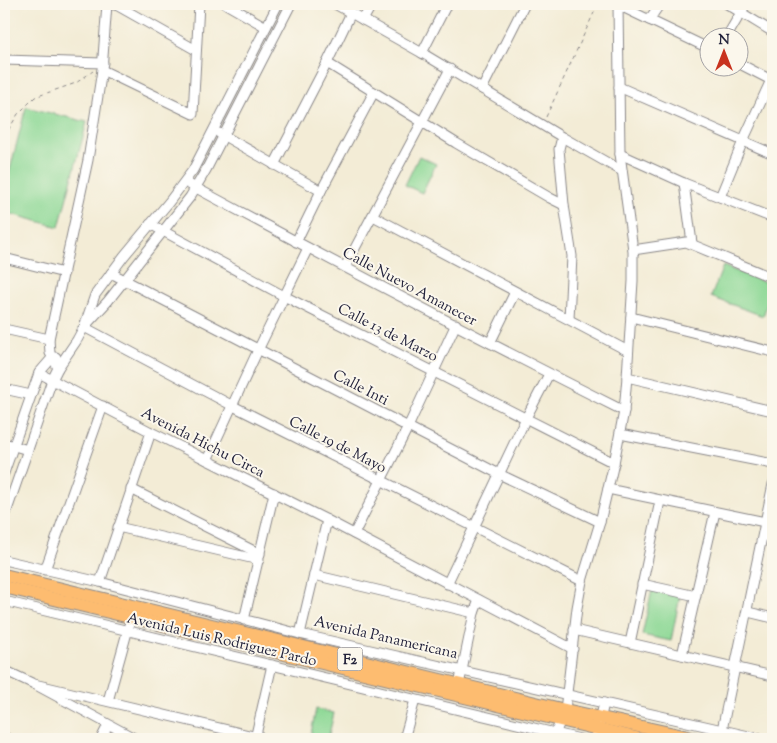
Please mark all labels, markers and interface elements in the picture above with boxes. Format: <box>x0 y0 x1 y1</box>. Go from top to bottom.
north arrow <box>700 28 750 78</box>
text: N <box>718 31 730 51</box>
street label: Calle Nuevo Amanecer <box>338 243 481 332</box>
street label: Calle 13 de Marzo <box>334 299 441 368</box>
street label: Calle Inti <box>329 365 392 411</box>
street label: Avenida Hichu Circa <box>137 403 268 484</box>
street label: Calle 19 de Mayo <box>285 412 390 479</box>
street label: Avenida Luis Rodriguez Pardo <box>125 608 319 673</box>
street label: Avenida Panamericana <box>312 612 460 665</box>
road number: F2 <box>338 648 362 671</box>

